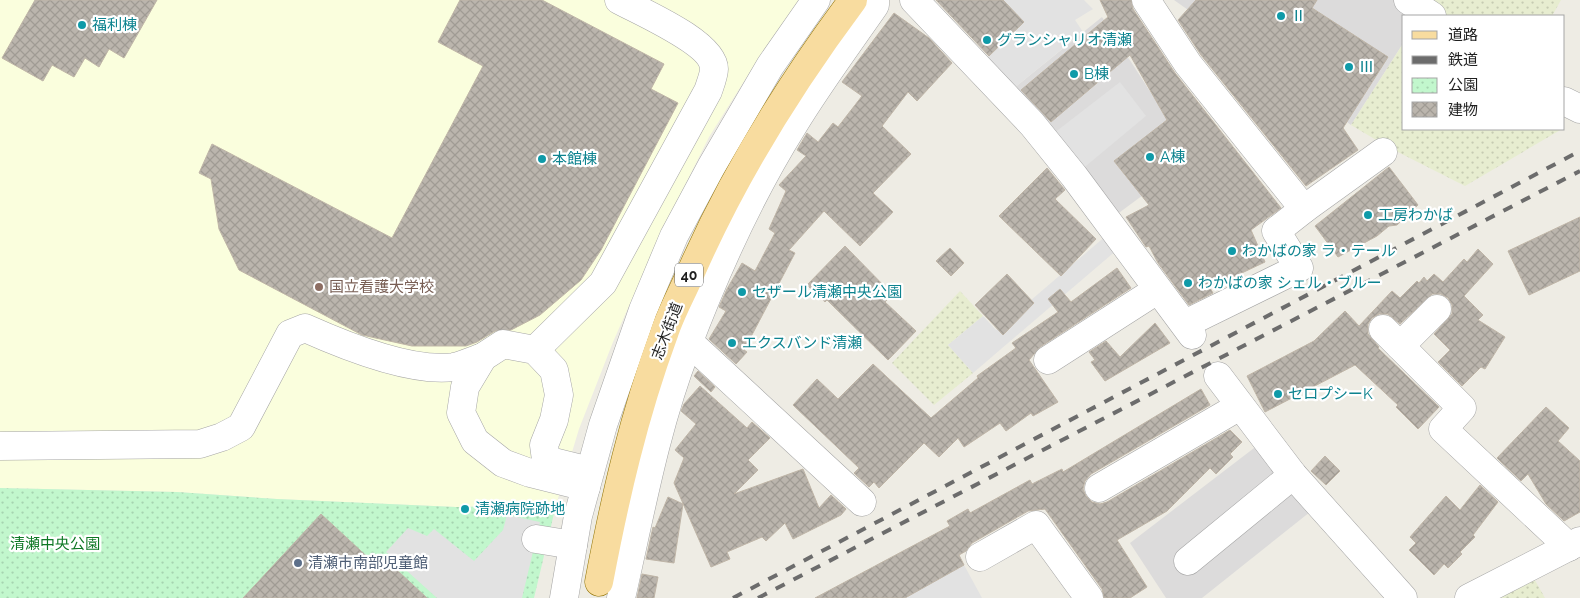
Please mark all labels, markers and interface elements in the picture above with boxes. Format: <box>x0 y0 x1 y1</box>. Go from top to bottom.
place label: Ⅱ <box>1291 7 1306 25</box>
marker: Ⅱ <box>1275 10 1287 22</box>
legend <box>1402 15 1565 130</box>
place label: 福利棟 <box>92 16 137 34</box>
marker: 福利棟 <box>76 19 88 31</box>
text: 道路 <box>1448 26 1478 44</box>
place label: グランシャリオ清瀬 <box>997 31 1132 49</box>
marker: グランシャリオ清瀬 <box>981 34 993 46</box>
text: 鉄道 <box>1448 51 1478 69</box>
place label: Ⅲ <box>1359 58 1374 76</box>
marker: Ⅲ <box>1343 61 1355 73</box>
place label: B棟 <box>1084 65 1109 83</box>
marker: B棟 <box>1068 68 1080 80</box>
text: 公園 <box>1448 76 1478 94</box>
text: 建物 <box>1448 101 1478 119</box>
place label: A棟 <box>1160 148 1185 166</box>
place label: 本館棟 <box>552 150 597 168</box>
marker: A棟 <box>1144 151 1156 163</box>
marker: 本館棟 <box>536 153 548 165</box>
place label: 工房わかば <box>1378 206 1453 224</box>
marker: 工房わかば <box>1362 209 1374 221</box>
place label: わかばの家 ラ・テール <box>1242 242 1396 260</box>
marker: わかばの家 ラ・テール <box>1226 245 1238 257</box>
road number: 40 <box>675 264 703 286</box>
place label: わかばの家 シェル・ブルー <box>1198 274 1382 292</box>
marker: わかばの家 シェル・ブルー <box>1182 277 1194 289</box>
place label: 国立看護大学校 <box>329 278 434 296</box>
marker: 国立看護大学校 <box>313 281 325 293</box>
place label: セザール清瀬中央公園 <box>752 283 902 301</box>
marker: セザール清瀬中央公園 <box>736 286 748 298</box>
street label: 志木街道 <box>648 300 686 362</box>
place label: エクスバンド清瀬 <box>742 334 862 352</box>
marker: エクスバンド清瀬 <box>726 337 738 349</box>
place label: セロプシーK <box>1288 385 1373 403</box>
marker: セロプシーK <box>1272 388 1284 400</box>
place label: 清瀬病院跡地 <box>475 500 565 518</box>
marker: 清瀬病院跡地 <box>459 503 471 515</box>
park label: 清瀬中央公園 <box>10 535 100 553</box>
place label: 清瀬市南部児童館 <box>308 554 428 572</box>
marker: 清瀬市南部児童館 <box>292 557 304 569</box>

